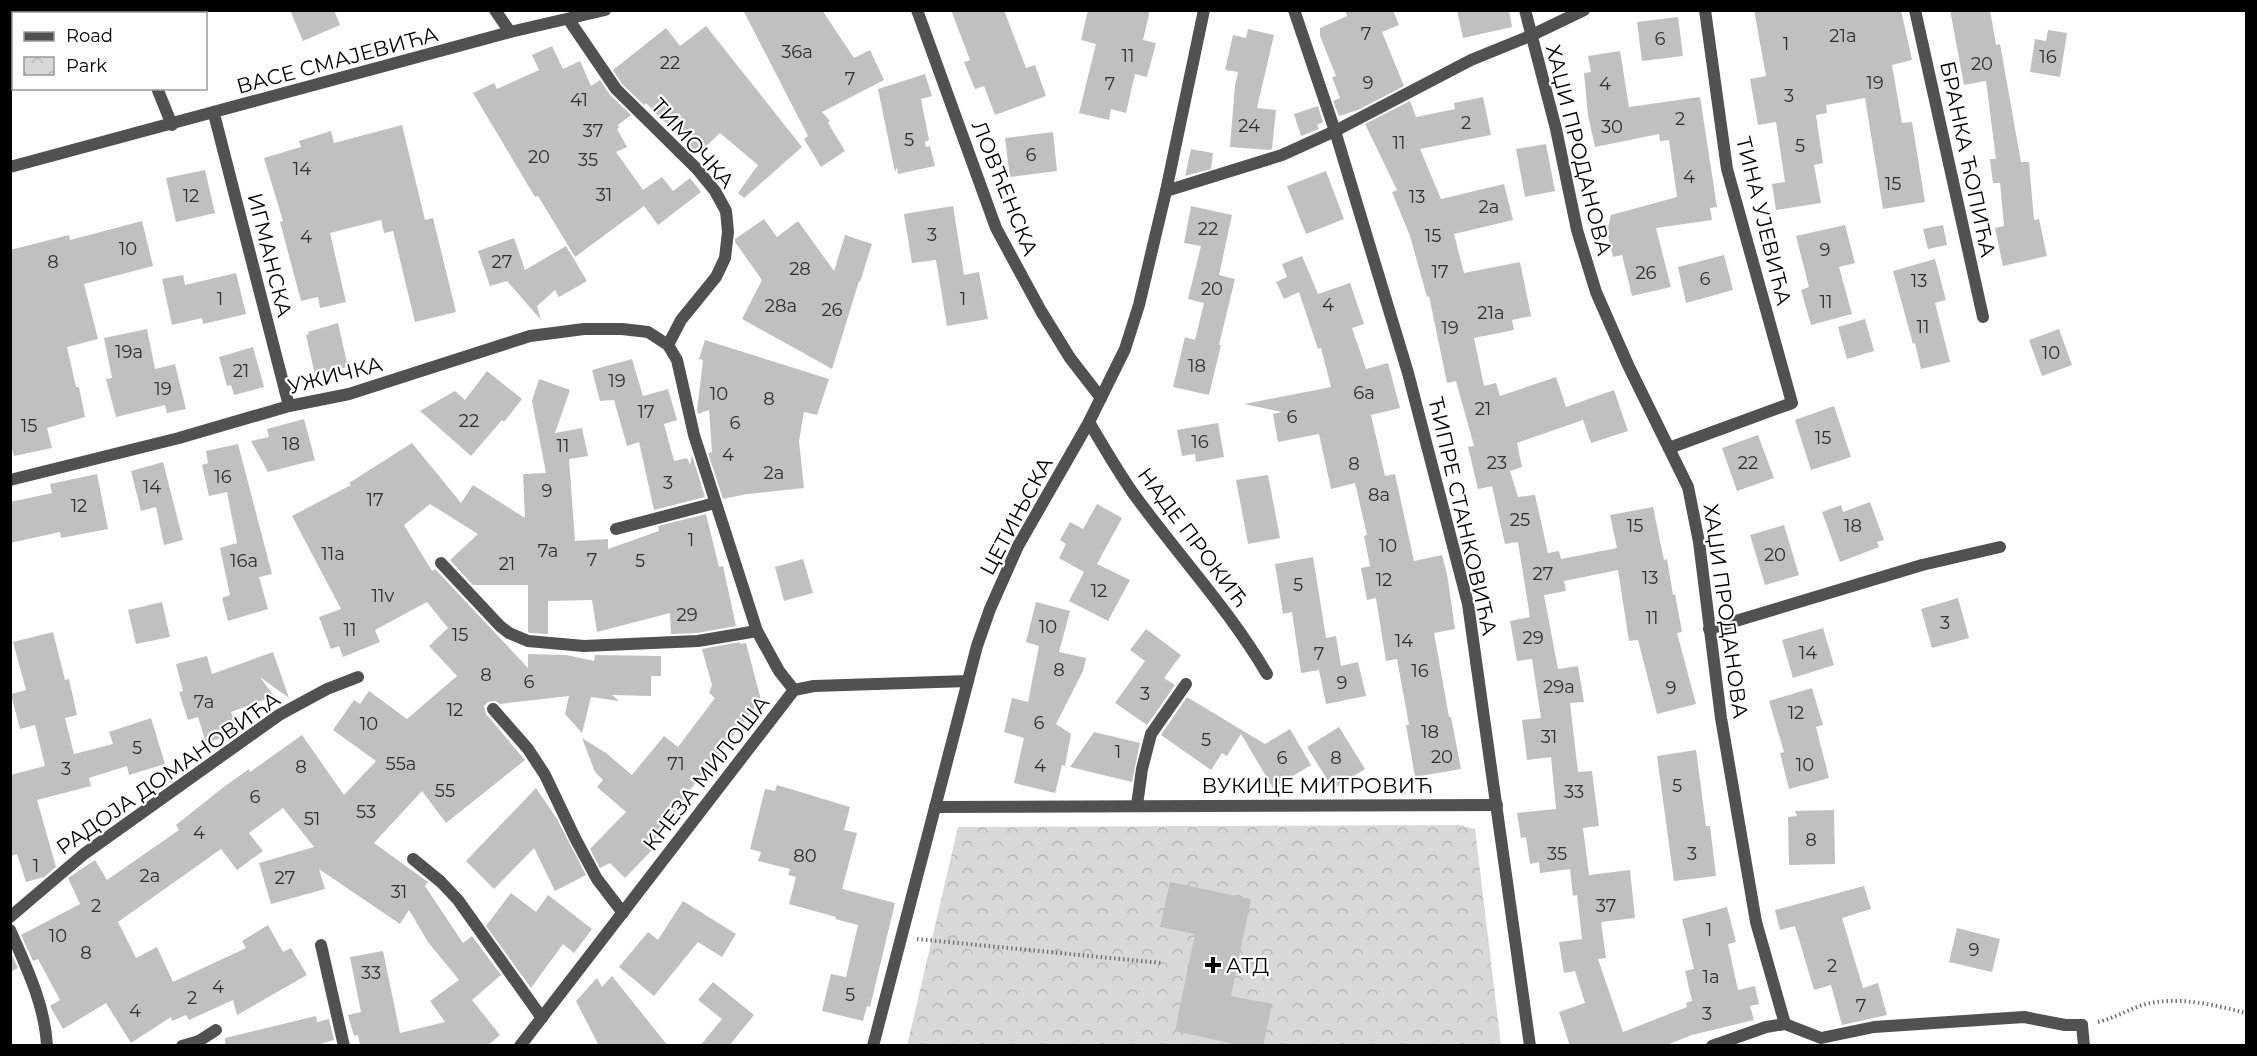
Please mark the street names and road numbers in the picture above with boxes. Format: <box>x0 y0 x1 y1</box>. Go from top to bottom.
street label: ВАСЕ СМАЈЕВИЋА <box>233 21 441 99</box>
street label: ХАЏИ ПРОДАНОВА <box>1541 42 1617 258</box>
street label: БРАНКА ЋОПИЋА <box>1935 59 2001 260</box>
street label: ТИМОЧКА <box>646 93 740 193</box>
street label: ЛОВЋЕНСКА <box>967 117 1044 259</box>
street label: ТИНА УЈЕВИЋА <box>1731 134 1797 308</box>
street label: ИГМАНСКА <box>242 190 298 320</box>
street label: УЖИЧКА <box>285 351 385 399</box>
street label: ЋИПРЕ СТАНКОВИЋА <box>1423 395 1503 638</box>
street label: ЦЕТИЊСКА <box>974 452 1058 579</box>
street label: НАДЕ ПРОКИЋ <box>1132 462 1254 612</box>
street label: ХАЏИ ПРОДАНОВА <box>1699 502 1754 720</box>
street label: РАДОЈА ДОМАНОВИЋА <box>51 686 285 860</box>
street label: КНЕЗА МИЛОША <box>638 690 775 856</box>
street label: ВУКИЦЕ МИТРОВИЋ <box>1202 773 1432 798</box>

